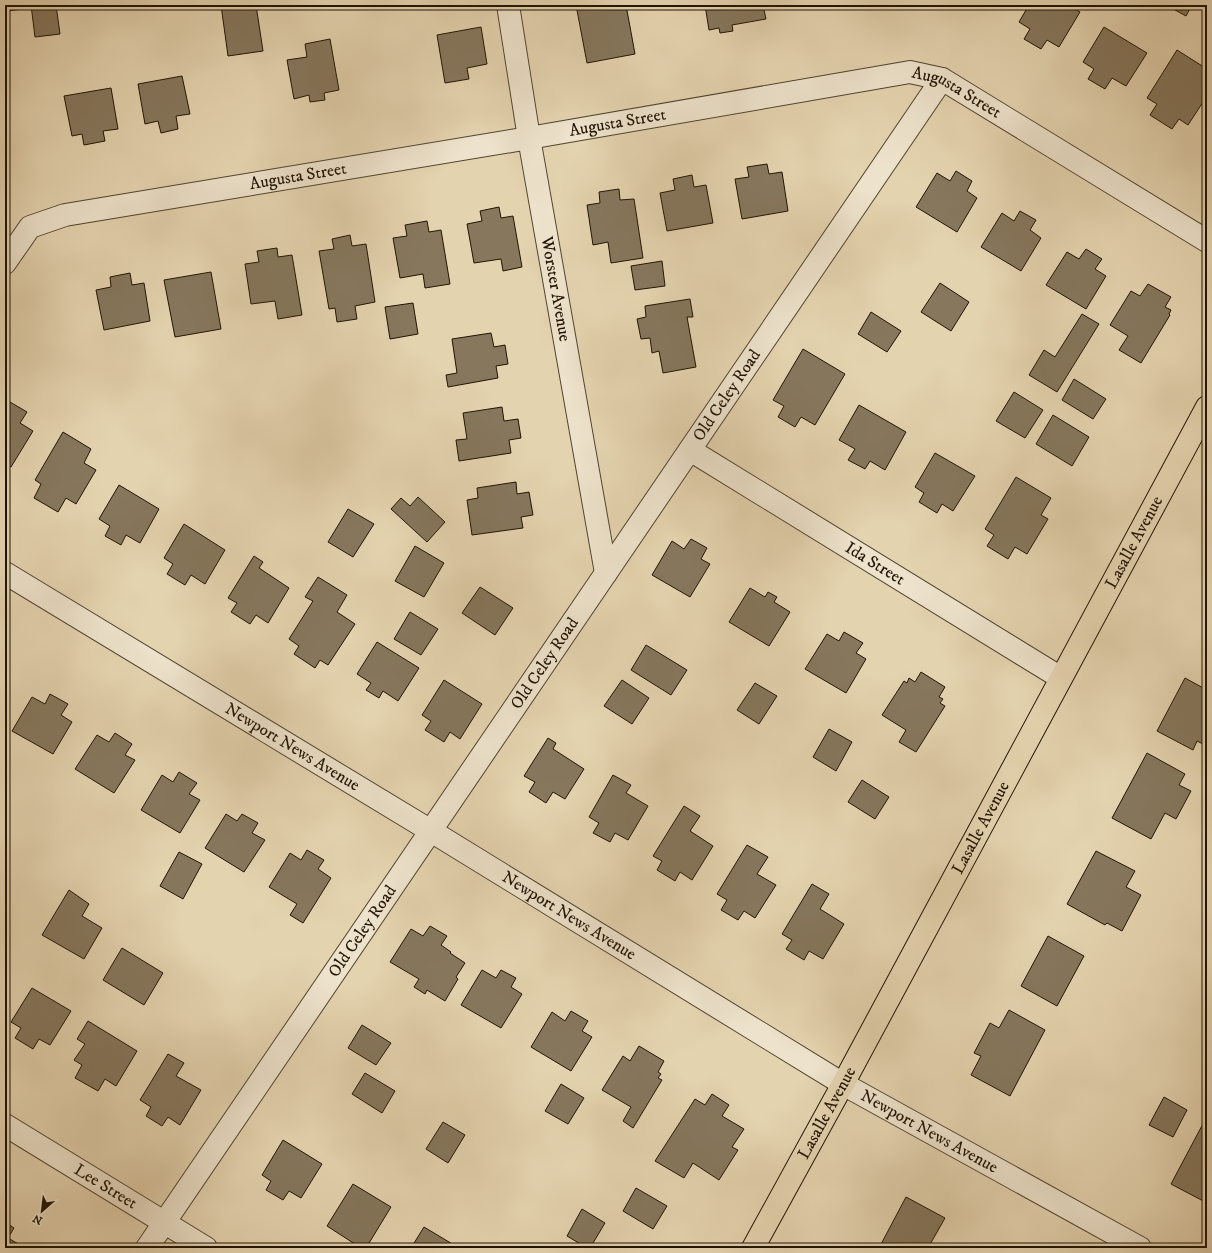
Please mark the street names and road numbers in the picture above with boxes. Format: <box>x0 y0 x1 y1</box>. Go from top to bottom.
street label: Augusta Street <box>910 62 1006 124</box>
street label: Augusta Street <box>567 103 668 142</box>
street label: Augusta Street <box>248 157 349 195</box>
street label: Worster Avenue <box>535 234 576 343</box>
street label: Old Celey Road <box>688 345 766 446</box>
street label: Lasalle Avenue <box>1100 492 1168 593</box>
street label: Ida Street <box>841 537 909 591</box>
street label: Old Celey Road <box>506 613 584 714</box>
street label: Newport News Avenue <box>221 698 364 796</box>
street label: Lasalle Avenue <box>947 777 1015 878</box>
street label: Newport News Avenue <box>498 866 640 965</box>
street label: Old Celey Road <box>323 881 402 982</box>
street label: Lasalle Avenue <box>793 1063 861 1163</box>
street label: Newport News Avenue <box>857 1085 1002 1178</box>
street label: Lee Street <box>70 1159 142 1215</box>

